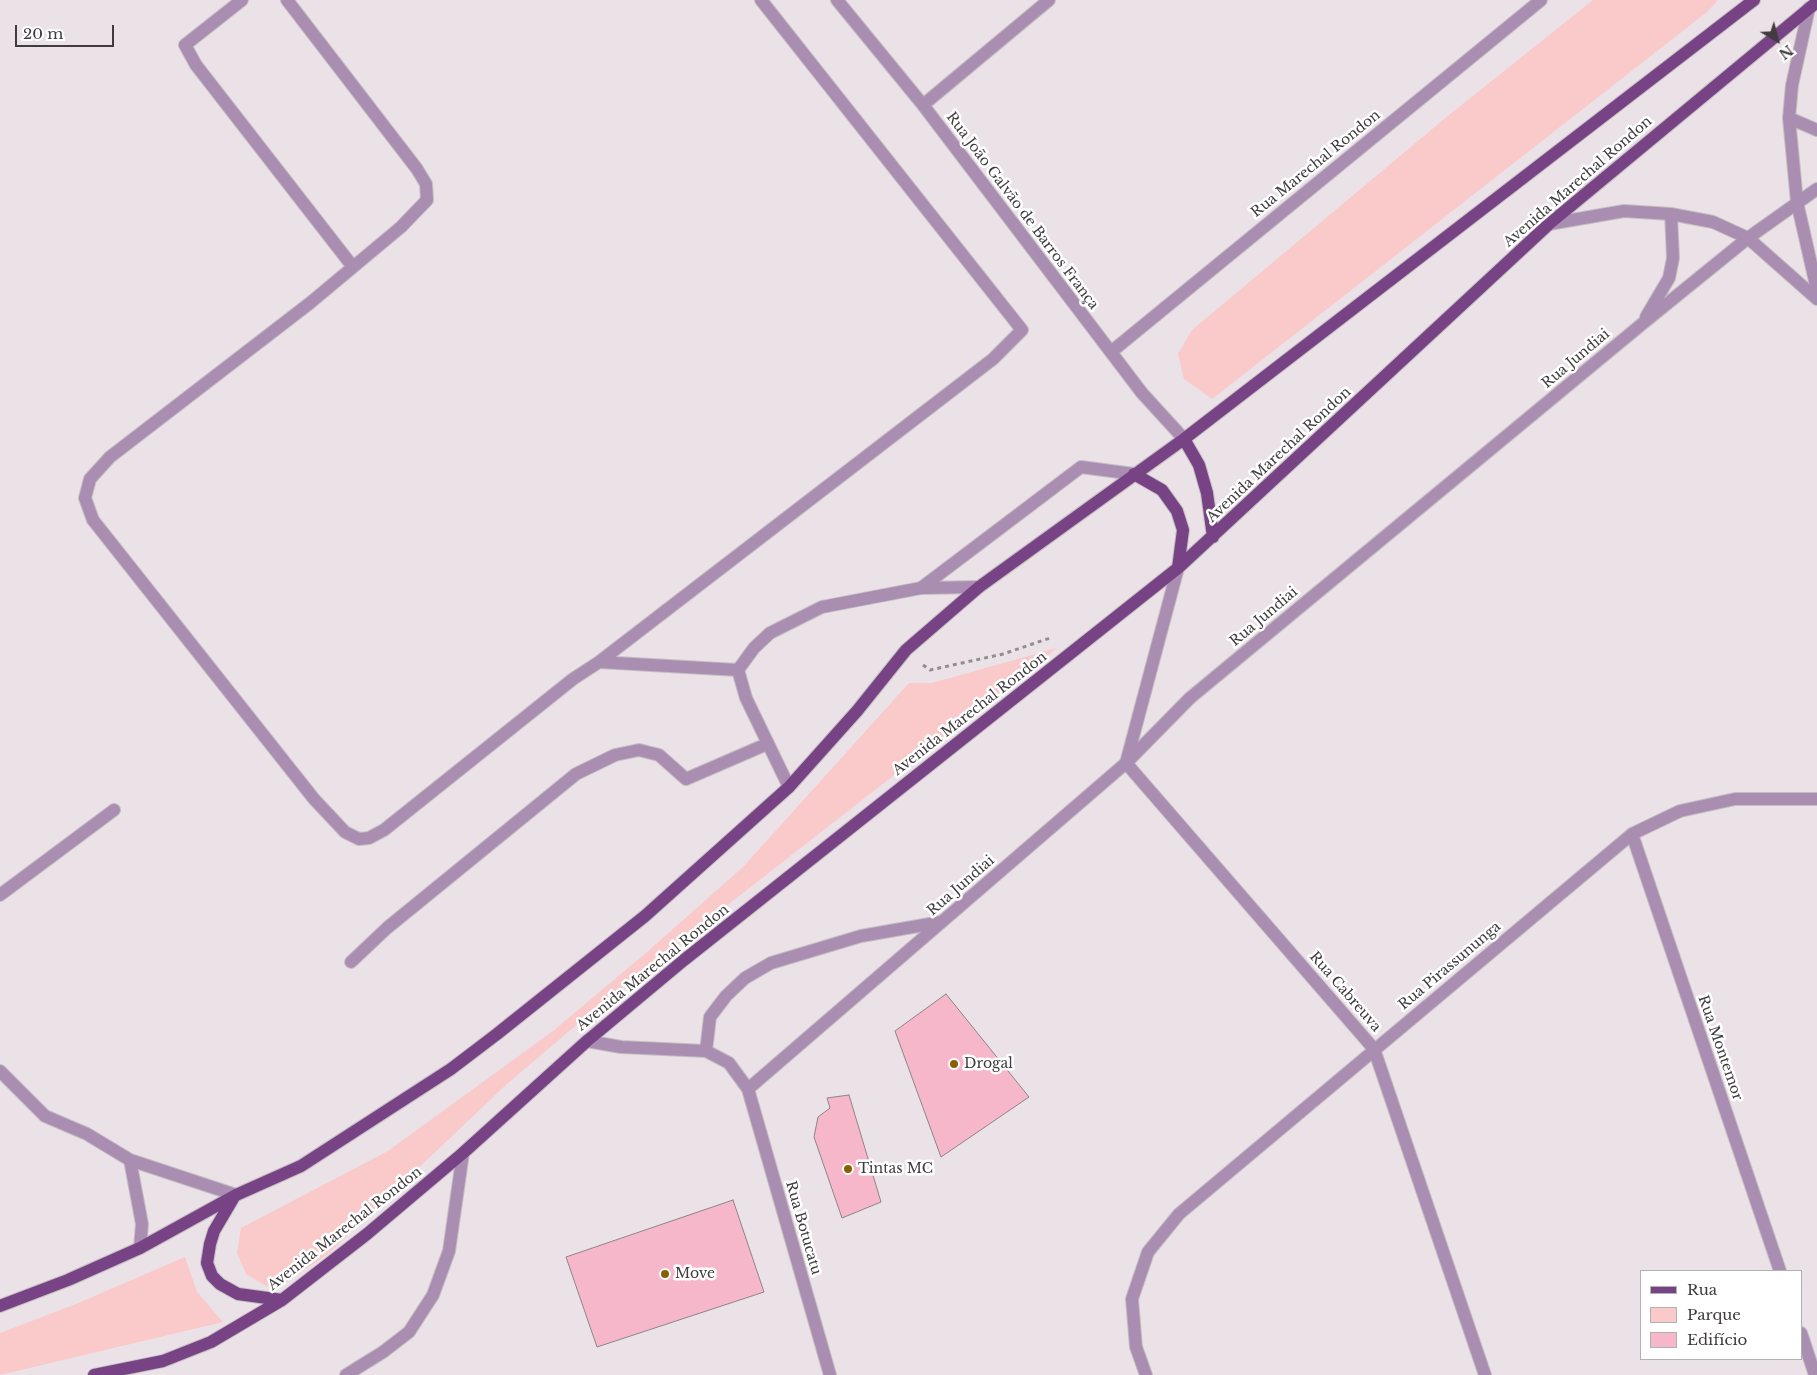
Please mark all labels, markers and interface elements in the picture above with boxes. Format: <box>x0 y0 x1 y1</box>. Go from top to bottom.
scale bar <box>18 15 116 47</box>
north arrow <box>1752 15 1802 65</box>
text: 20 m <box>23 24 63 43</box>
text: N <box>1775 41 1797 63</box>
street label: Rua Marechal Rondon <box>1248 107 1384 221</box>
street label: Rua João Galvão de Barros França <box>942 109 1102 313</box>
street label: Avenida Marechal Rondon <box>1500 113 1656 251</box>
street label: Rua Jundiai <box>1539 326 1613 392</box>
street label: Avenida Marechal Rondon <box>1203 384 1355 526</box>
street label: Rua Jundiai <box>1227 584 1301 650</box>
street label: Avenida Marechal Rondon <box>890 649 1050 779</box>
street label: Rua Jundiai <box>924 852 998 920</box>
street label: Avenida Marechal Rondon <box>574 901 732 1035</box>
street label: Rua Pirassununga <box>1396 918 1504 1014</box>
street label: Rua Cabreuva <box>1306 949 1384 1035</box>
street label: Rua Montemor <box>1694 993 1746 1103</box>
place label: Drogal <box>964 1056 1013 1072</box>
marker: Drogal <box>948 1058 960 1070</box>
place label: Tintas MC <box>858 1161 933 1177</box>
marker: Tintas MC <box>842 1163 854 1175</box>
street label: Avenida Marechal Rondon <box>265 1164 425 1294</box>
street label: Rua Botucatu <box>782 1179 824 1277</box>
place label: Move <box>675 1266 715 1282</box>
marker: Move <box>659 1268 671 1280</box>
legend <box>1640 1270 1802 1360</box>
text: Rua <box>1687 1280 1717 1299</box>
text: Parque <box>1687 1305 1741 1324</box>
text: Edifício <box>1687 1330 1747 1349</box>

